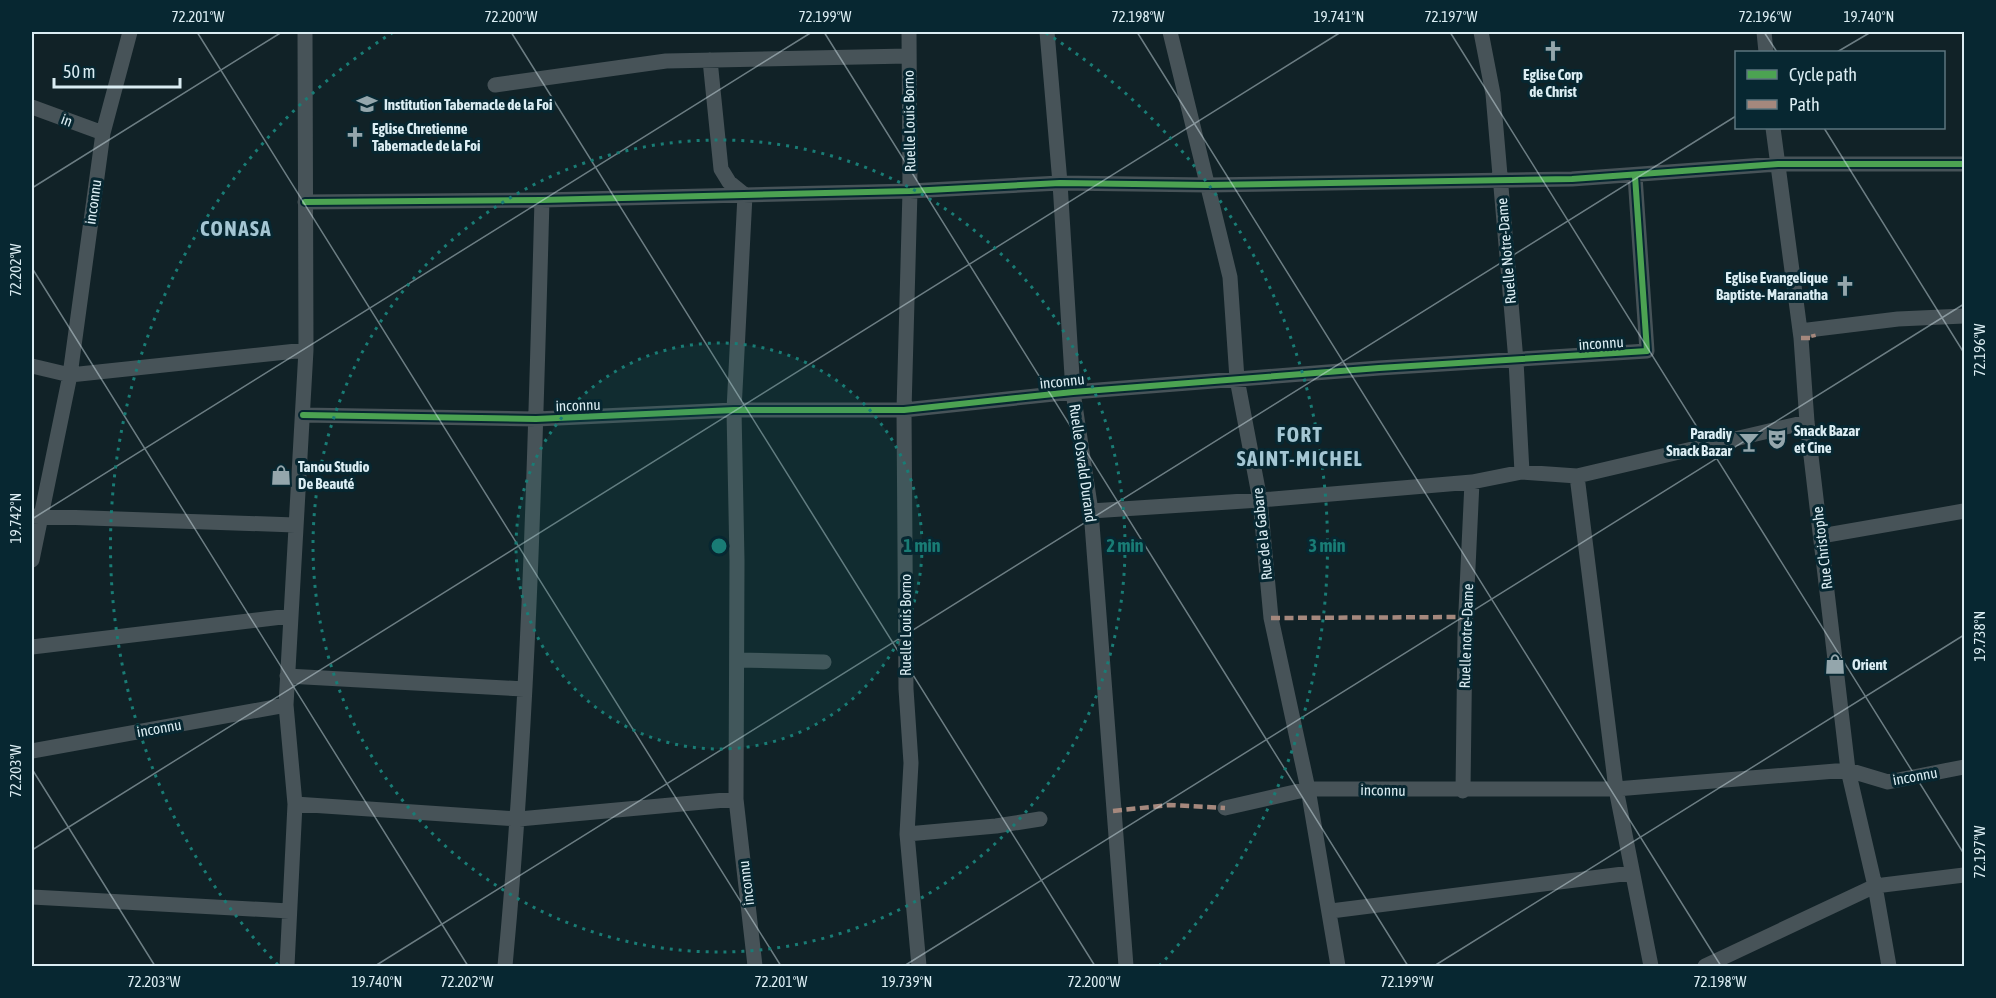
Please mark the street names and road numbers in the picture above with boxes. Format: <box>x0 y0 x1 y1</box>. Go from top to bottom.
street label: Ruelle Louis Borno <box>900 70 918 172</box>
street label: in <box>59 110 75 130</box>
street label: inconnu <box>81 178 105 226</box>
street label: Ruelle Notre-Dame <box>1493 197 1519 305</box>
street label: inconnu <box>1578 333 1624 353</box>
street label: inconnu <box>1039 370 1085 392</box>
street label: inconnu <box>555 396 601 414</box>
street label: Ruelle Osvald Durand <box>1066 403 1100 523</box>
street label: Rue de la Gabare <box>1249 487 1275 581</box>
street label: Rue Christophe <box>1808 505 1836 590</box>
street label: Ruelle Louis Borno <box>897 574 914 676</box>
street label: Ruelle notre-Dame <box>1456 583 1476 689</box>
street label: inconnu <box>135 716 183 740</box>
street label: inconnu <box>1891 764 1939 788</box>
street label: inconnu <box>1360 781 1406 799</box>
street label: inconnu <box>735 860 757 906</box>

